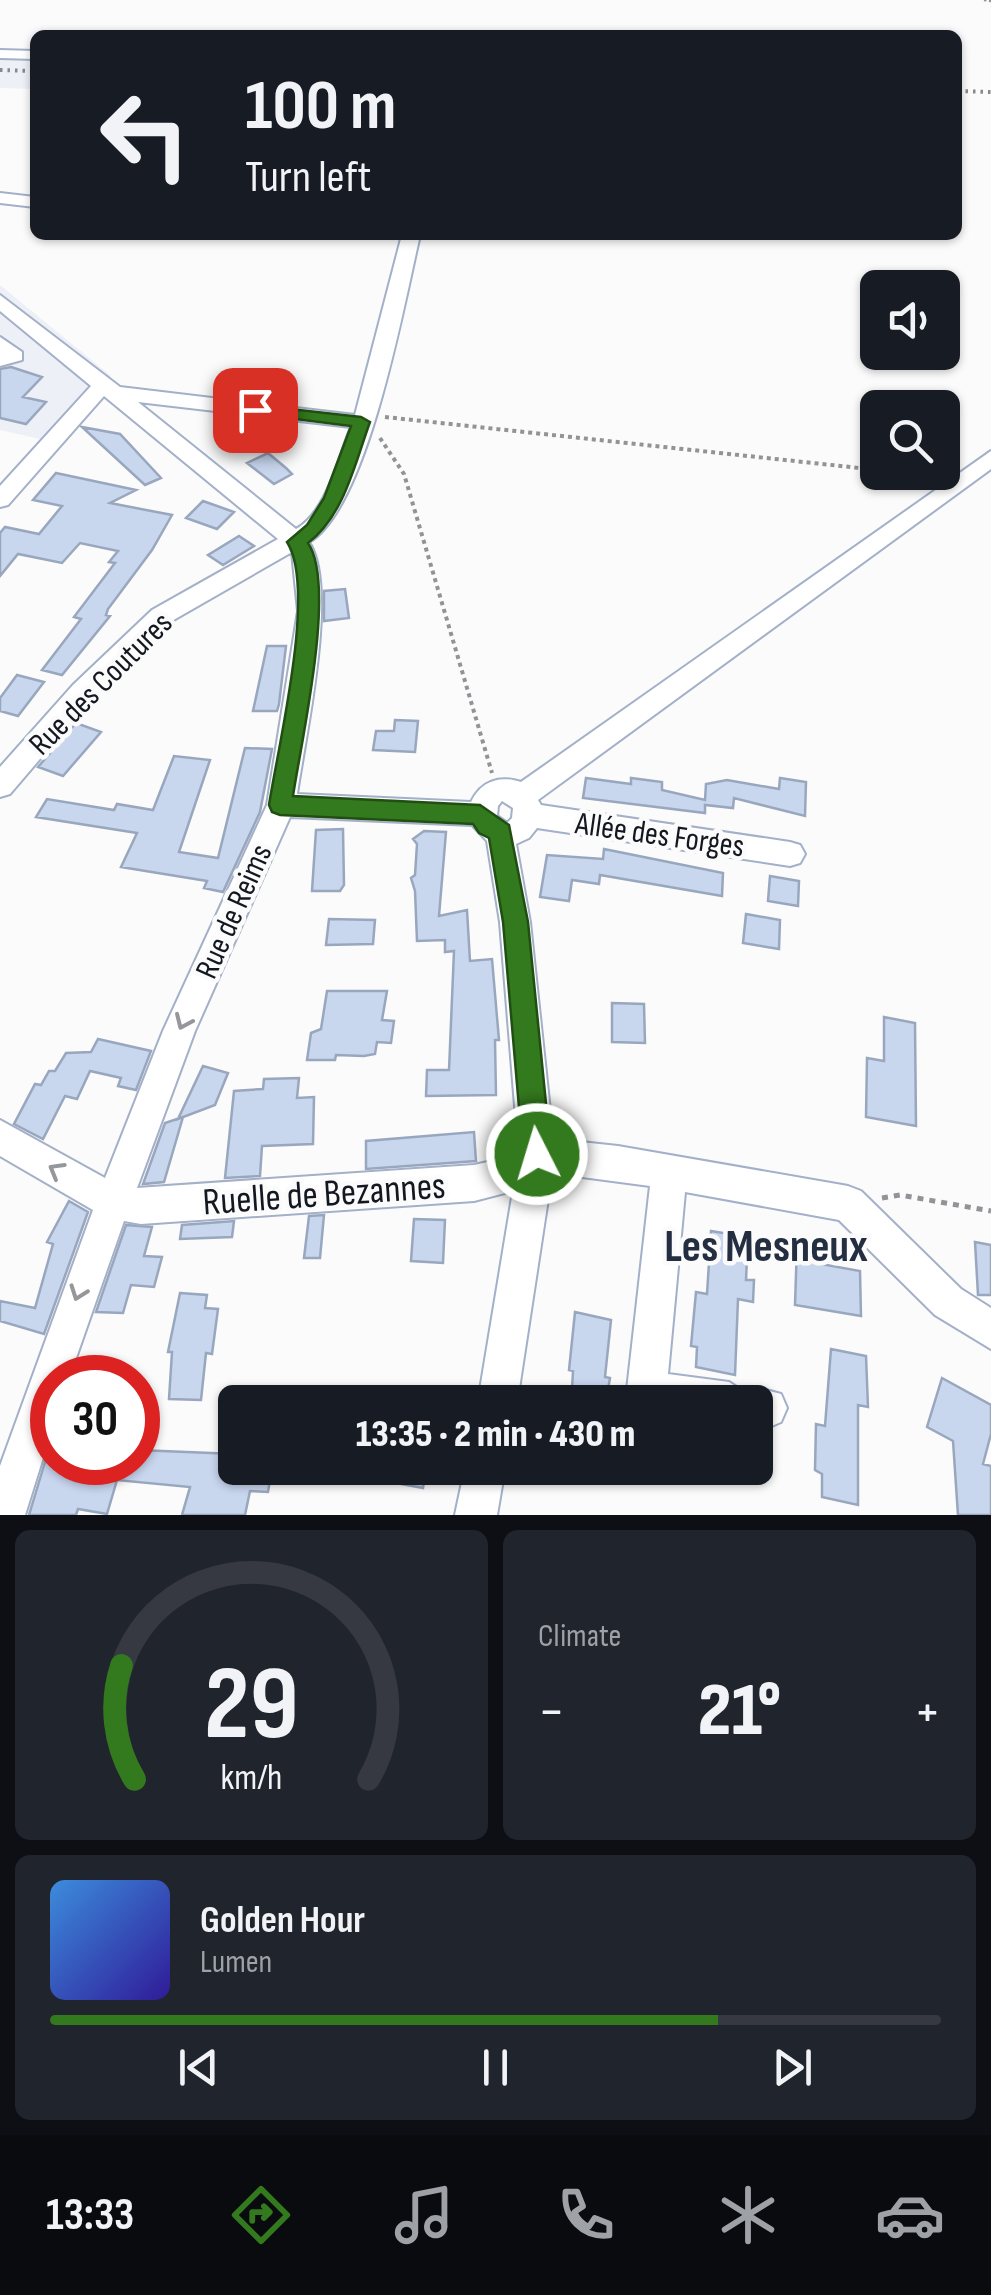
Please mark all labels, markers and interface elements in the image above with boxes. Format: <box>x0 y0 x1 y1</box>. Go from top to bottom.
text: 100 m <box>245 65 396 149</box>
icon: left <box>80 70 210 200</box>
text: Turn left <box>245 150 371 205</box>
map controls <box>860 270 960 490</box>
button: sound <box>860 270 960 370</box>
pin <box>213 368 298 453</box>
icon: arrive <box>228 383 283 438</box>
button: search <box>860 390 960 490</box>
street label: Rue des Coutures <box>21 604 181 764</box>
street label: Allée des Forges <box>572 804 747 867</box>
street label: Rue de Reims <box>188 839 281 985</box>
one-way arrow <box>175 1012 195 1030</box>
position arrow <box>485 1102 589 1206</box>
one-way arrow <box>49 1162 67 1182</box>
street label: Ruelle de Bezannes <box>201 1164 447 1225</box>
district label: Les Mesneux <box>664 1220 868 1275</box>
one-way arrow <box>69 1284 90 1301</box>
speed limit sign: 30 <box>30 1355 160 1485</box>
text: 13:35 · 2 min · 430 m <box>356 1412 635 1457</box>
text: Climate <box>538 1617 621 1656</box>
text: 29 <box>204 1643 299 1768</box>
text: 21° <box>698 1666 781 1757</box>
text: − <box>538 1679 565 1746</box>
text: + <box>914 1679 941 1746</box>
text: km/h <box>221 1757 282 1800</box>
text: Golden Hour <box>200 1898 365 1943</box>
text: Lumen <box>200 1943 272 1982</box>
icon: previous <box>171 2040 226 2095</box>
icon: pause <box>468 2040 523 2095</box>
icon: next <box>765 2040 820 2095</box>
icon: directions <box>226 2180 296 2250</box>
icon: music <box>389 2180 459 2250</box>
icon: phone <box>551 2180 621 2250</box>
icon: climate <box>713 2180 783 2250</box>
icon: car <box>875 2180 945 2250</box>
text: 13:33 <box>46 2188 134 2243</box>

